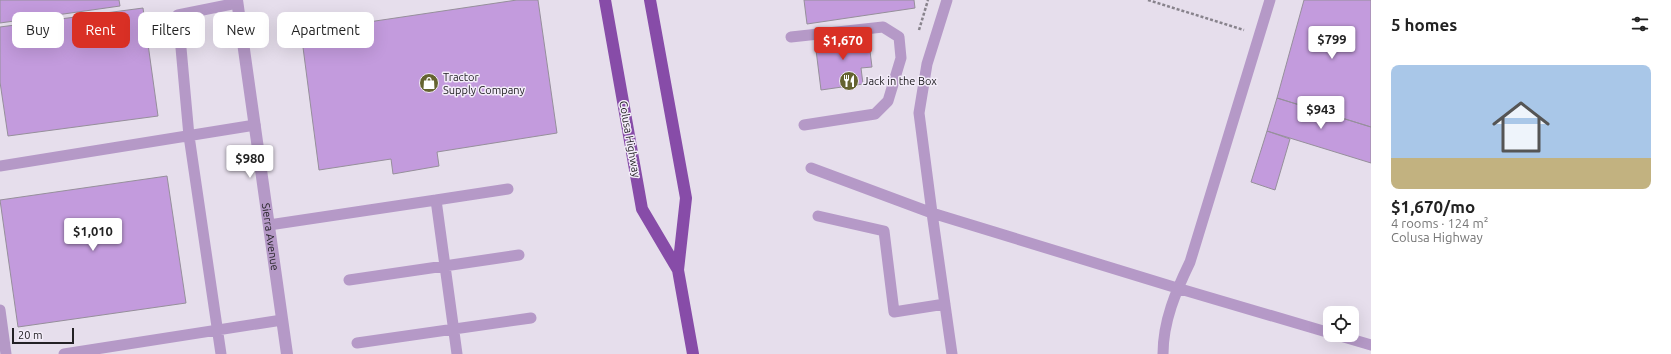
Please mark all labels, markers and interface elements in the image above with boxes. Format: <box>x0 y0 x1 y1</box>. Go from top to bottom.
chip: Buy <box>12 12 64 48</box>
chip: Rent <box>72 12 130 48</box>
chip: Filters <box>138 12 205 48</box>
chip: New <box>213 12 269 48</box>
chip: Apartment <box>277 12 374 48</box>
icon: filters <box>1629 13 1651 35</box>
text: 5 homes <box>1391 15 1457 34</box>
pin: $799 <box>1308 26 1356 60</box>
pin: $1,670 <box>810 27 876 61</box>
text: $799 <box>1317 32 1347 46</box>
text: $1,670 <box>823 33 863 47</box>
restaurant icon: Jack in the Box <box>838 70 860 92</box>
place label: Tractor Supply Company <box>443 71 526 96</box>
shop icon: Tractor Supply Company <box>418 72 440 94</box>
place label: Jack in the Box <box>863 75 937 87</box>
icon: home <box>1485 91 1557 163</box>
pin: $943 <box>1297 96 1345 130</box>
street label: Colusa Highway <box>617 100 643 179</box>
text: $943 <box>1306 102 1336 116</box>
pin: $980 <box>226 145 274 179</box>
text: $980 <box>235 151 265 165</box>
text: $1,670/mo <box>1391 197 1475 216</box>
street label: Sierra Avenue <box>260 202 281 271</box>
text: 4 rooms · 124 m² <box>1391 216 1488 230</box>
pin: $1,010 <box>60 218 126 252</box>
text: $1,010 <box>73 224 113 238</box>
text: Colusa Highway <box>1391 230 1483 244</box>
map controls <box>1323 306 1359 342</box>
button: locate <box>1323 306 1359 342</box>
scale bar <box>12 326 74 345</box>
text: 20 m <box>18 329 42 341</box>

